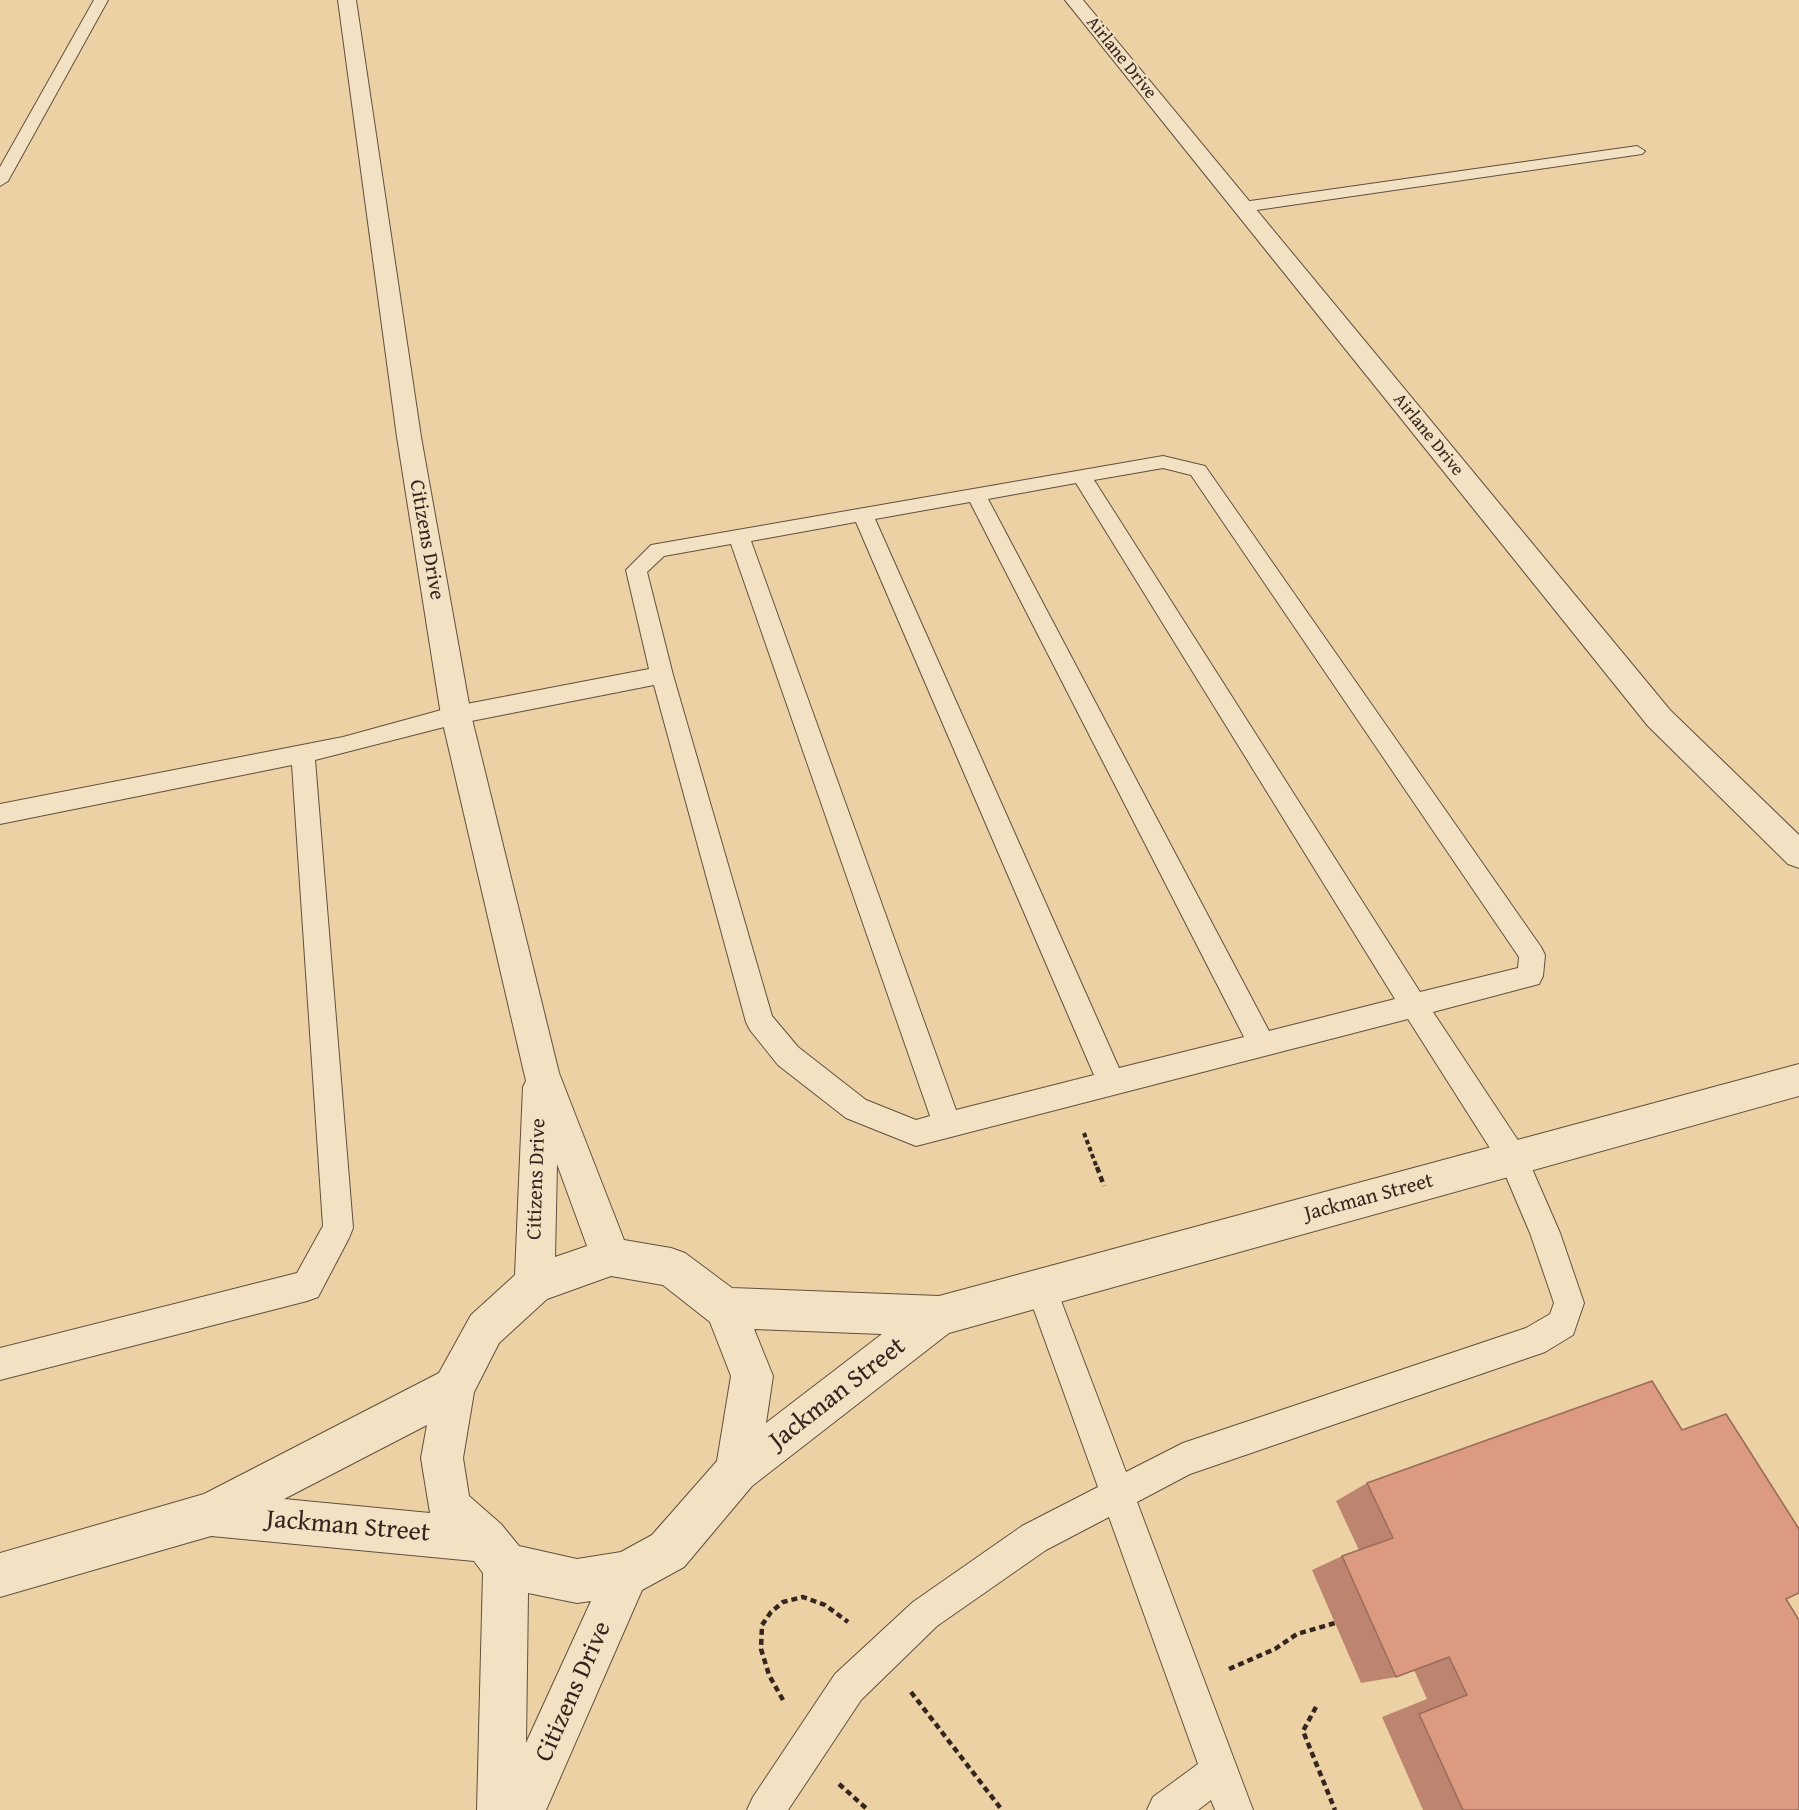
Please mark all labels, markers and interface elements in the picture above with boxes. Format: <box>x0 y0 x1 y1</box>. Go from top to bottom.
street label: Airlane Drive <box>1081 12 1161 104</box>
street label: Airlane Drive <box>1388 389 1468 481</box>
street label: Citizens Drive <box>403 478 449 602</box>
street label: Citizens Drive <box>522 1118 552 1240</box>
street label: Jackman Street <box>1302 1169 1436 1227</box>
street label: Jackman Street <box>764 1331 912 1457</box>
street label: Jackman Street <box>265 1504 431 1550</box>
street label: Citizens Drive <box>529 1617 619 1767</box>

